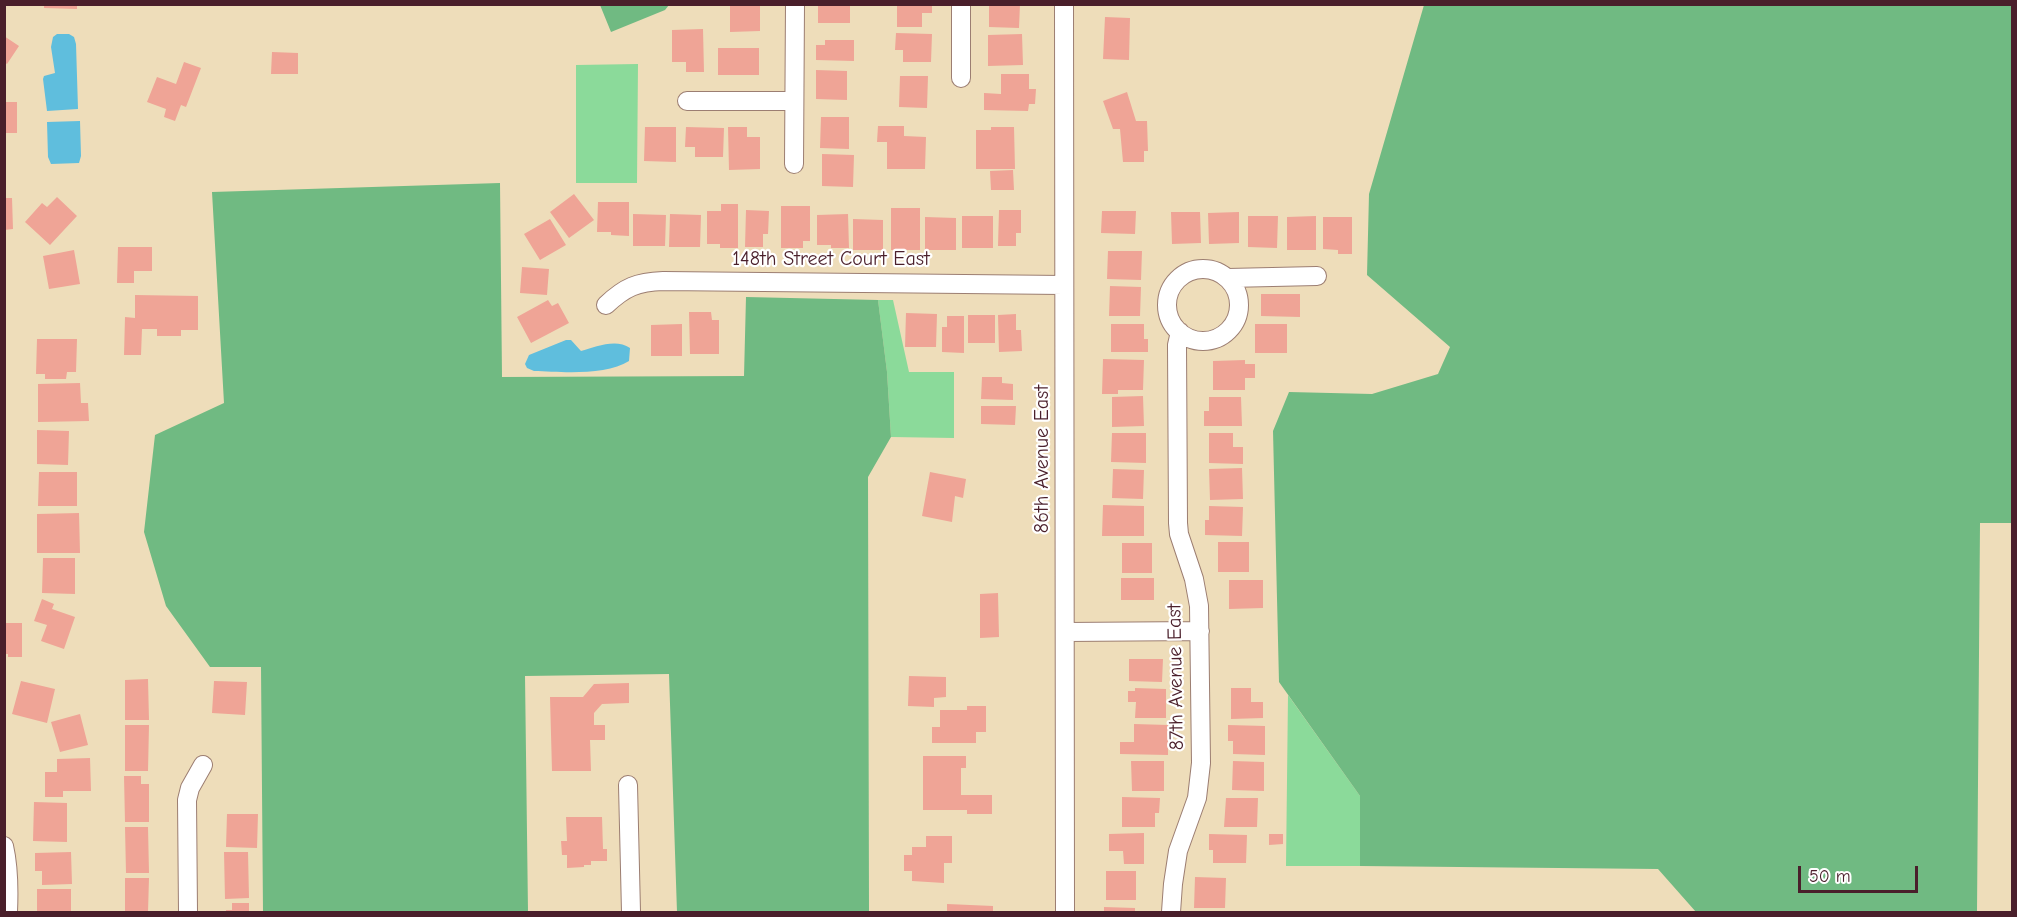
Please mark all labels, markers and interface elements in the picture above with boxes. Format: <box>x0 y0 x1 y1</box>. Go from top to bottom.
street label: 148th Street Court East <box>732 247 930 271</box>
street label: 86th Avenue East <box>1030 385 1054 533</box>
street label: 87th Avenue East <box>1163 603 1189 751</box>
scale bar <box>1801 854 1921 892</box>
text: 50 m <box>1809 866 1851 887</box>

